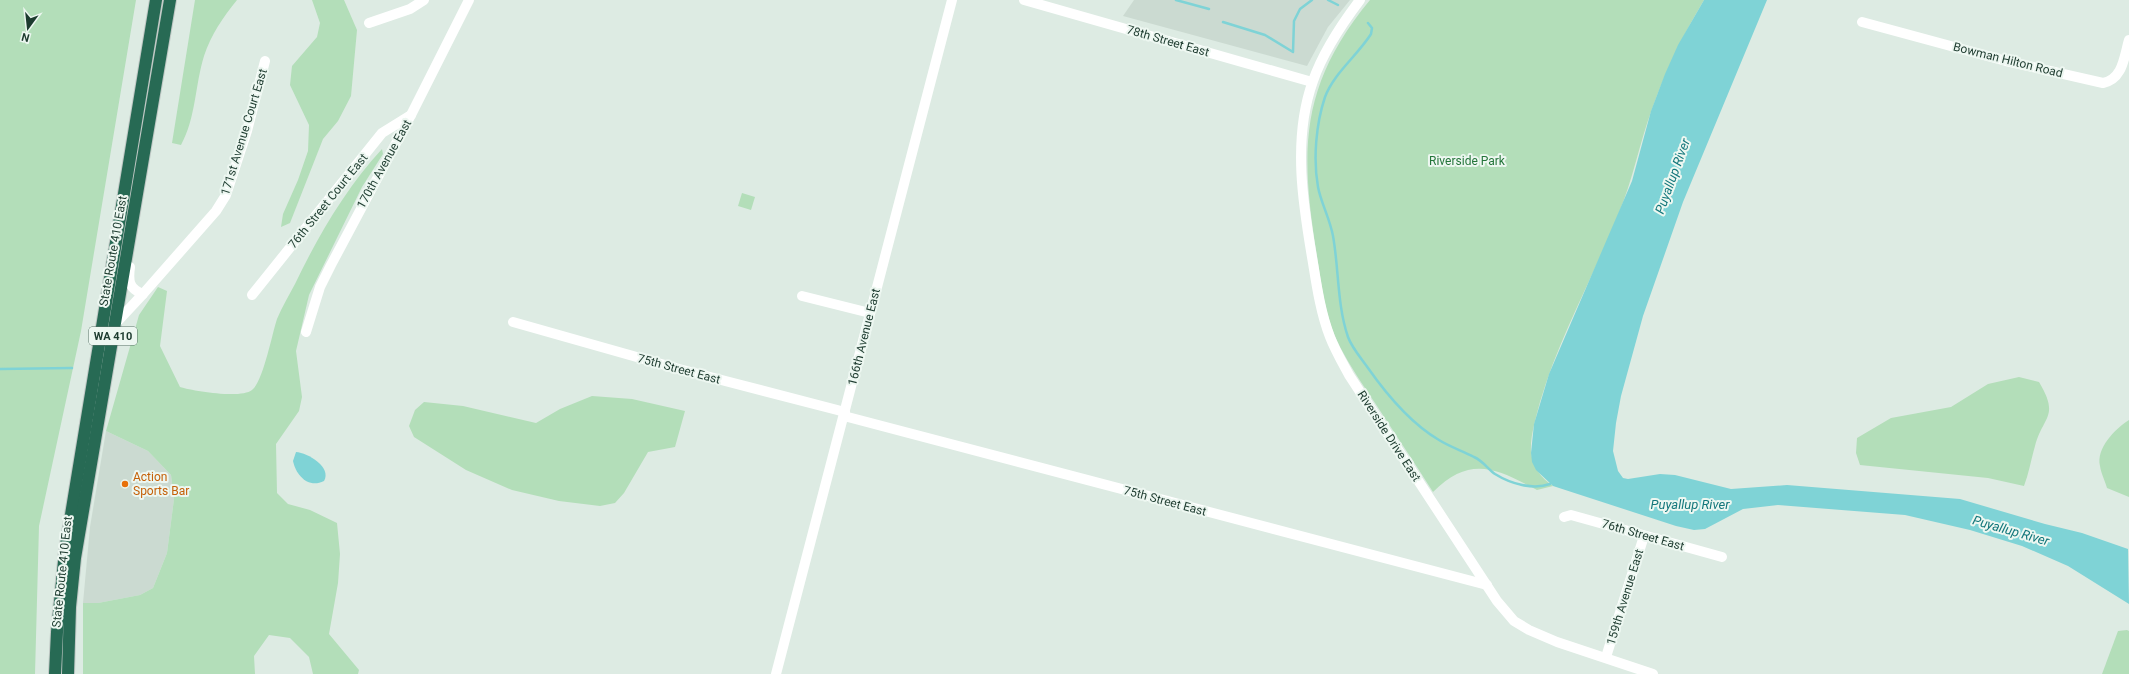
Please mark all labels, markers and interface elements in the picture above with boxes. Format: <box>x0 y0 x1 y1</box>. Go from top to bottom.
north arrow <box>8 8 48 48</box>
street label: 78th Street East <box>1125 23 1211 59</box>
text: N <box>20 30 31 44</box>
street label: Bowman Hilton Road <box>1952 40 2064 80</box>
street label: 171st Avenue Court East <box>218 67 270 197</box>
street label: 170th Avenue East <box>354 117 414 211</box>
water label: Puyallup River <box>1652 136 1693 216</box>
street label: 76th Street Court East <box>286 151 370 251</box>
park label: Riverside Park <box>1429 154 1506 168</box>
street label: State Route 410 East <box>96 195 130 307</box>
street label: 166th Avenue East <box>845 287 883 387</box>
road number: WA 410 <box>89 327 137 345</box>
street label: 75th Street East <box>636 351 722 387</box>
street label: Riverside Drive East <box>1355 388 1424 484</box>
place label: Action Sports Bar <box>133 470 189 498</box>
marker: Action Sports Bar <box>120 479 130 489</box>
street label: 75th Street East <box>1122 483 1208 519</box>
water label: Puyallup River <box>1651 497 1730 512</box>
water label: Puyallup River <box>1971 512 2052 549</box>
street label: State Route 410 East <box>49 516 75 628</box>
street label: 76th Street East <box>1600 517 1686 553</box>
street label: 159th Avenue East <box>1604 547 1646 647</box>

